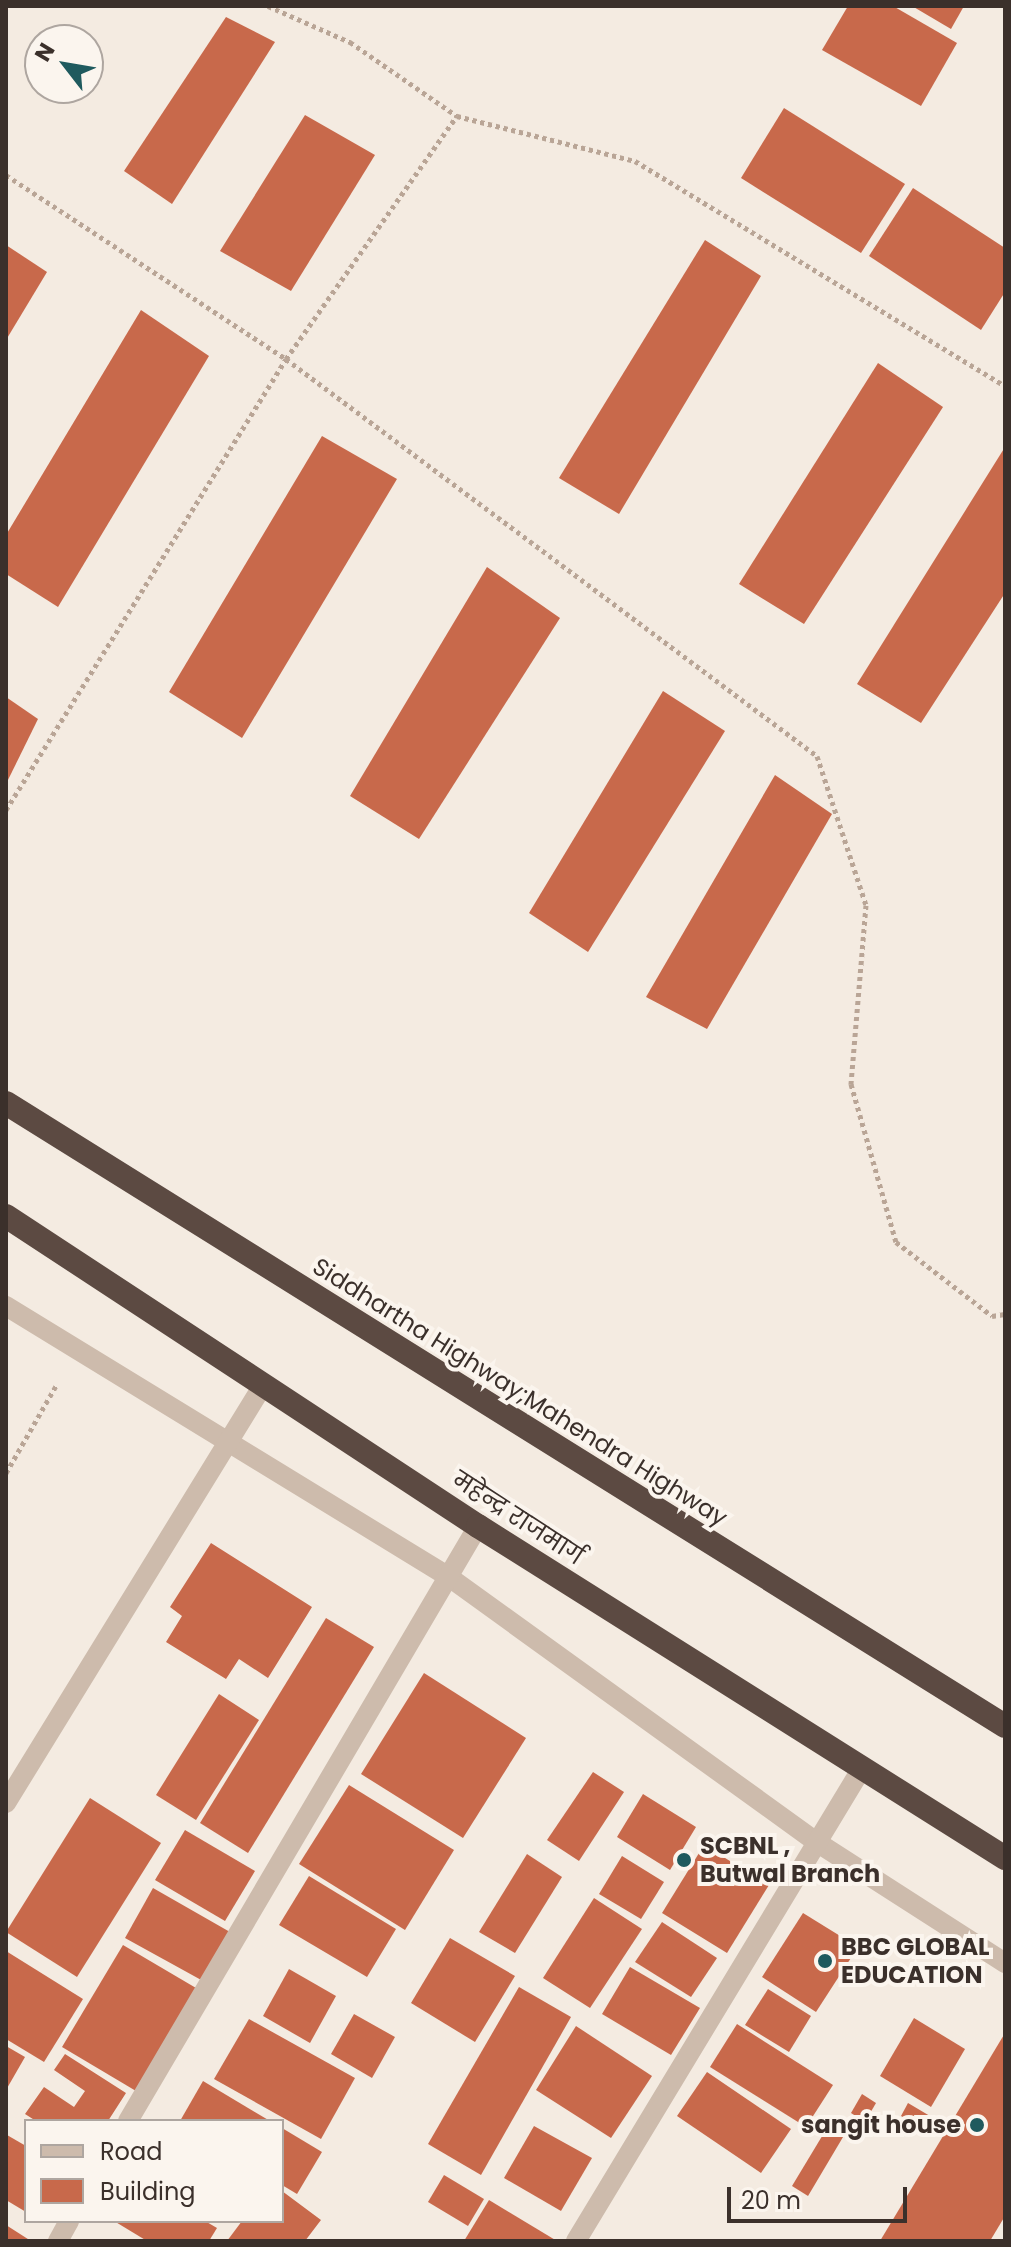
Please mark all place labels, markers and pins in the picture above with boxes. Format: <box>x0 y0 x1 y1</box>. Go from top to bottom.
place label: SCBNL , Butwal Branch <box>700 1832 880 1888</box>
marker: SCBNL , Butwal Branch <box>675 1851 693 1869</box>
place label: BBC GLOBAL EDUCATION <box>841 1933 990 1989</box>
marker: BBC GLOBAL EDUCATION <box>816 1952 834 1970</box>
place label: sangit house <box>801 2111 961 2139</box>
marker: sangit house <box>968 2116 986 2134</box>

